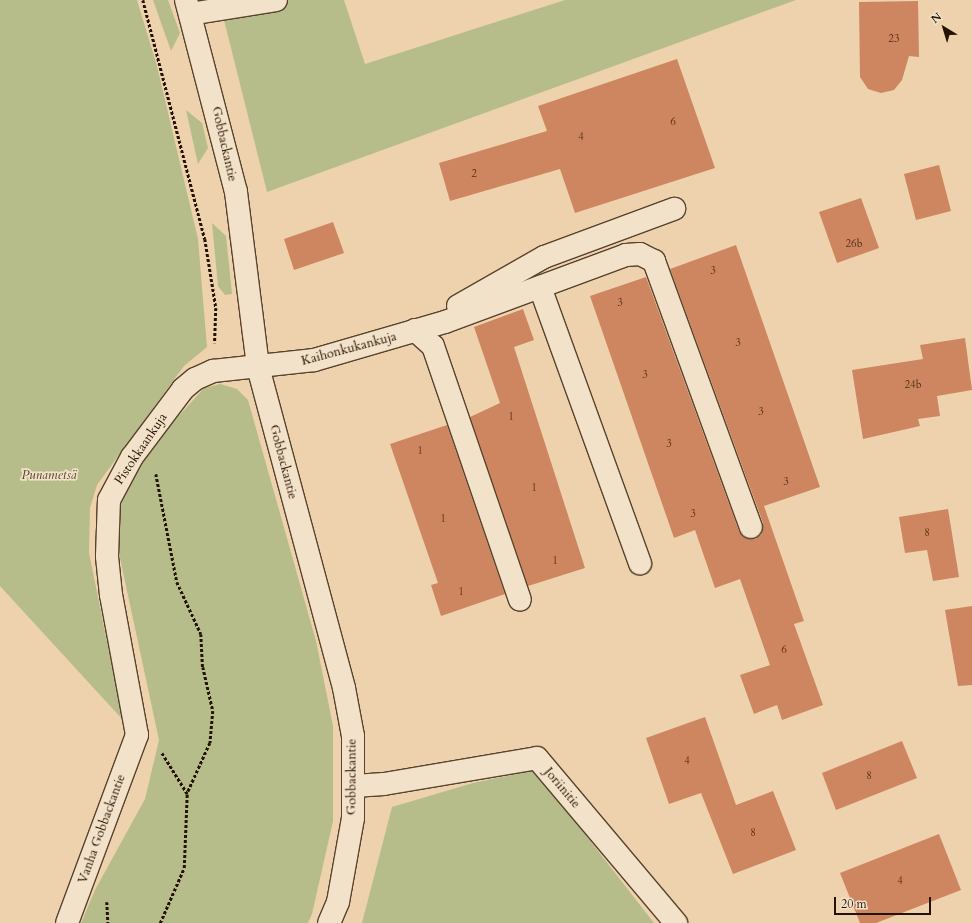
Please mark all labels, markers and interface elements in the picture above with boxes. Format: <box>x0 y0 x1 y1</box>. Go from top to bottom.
north arrow <box>924 8 964 48</box>
text: N <box>928 9 945 27</box>
house number: 23 <box>888 32 900 46</box>
street label: Gobbackantie <box>208 105 240 183</box>
house number: 6 <box>670 115 676 129</box>
house number: 4 <box>578 130 584 144</box>
house number: 2 <box>471 167 477 181</box>
house number: 26b <box>845 237 863 251</box>
house number: 3 <box>710 264 716 278</box>
house number: 3 <box>617 296 623 310</box>
street label: Kaihonkukankuja <box>300 329 398 369</box>
house number: 3 <box>735 336 741 350</box>
house number: 3 <box>642 368 648 382</box>
house number: 24b <box>904 378 922 392</box>
house number: 3 <box>758 405 764 419</box>
street label: Pistokkaankuja <box>111 410 171 488</box>
house number: 1 <box>508 410 514 424</box>
street label: Gobbackantie <box>266 423 300 501</box>
house number: 3 <box>666 437 672 451</box>
house number: 1 <box>417 444 423 458</box>
park label: Punametsä <box>21 467 77 483</box>
house number: 3 <box>783 475 789 489</box>
house number: 1 <box>531 481 537 495</box>
house number: 3 <box>690 507 696 521</box>
house number: 1 <box>440 512 446 526</box>
house number: 8 <box>924 526 930 540</box>
house number: 1 <box>552 554 558 568</box>
house number: 1 <box>458 585 464 599</box>
house number: 6 <box>781 643 787 657</box>
street label: Gobbackantie <box>344 739 360 815</box>
house number: 4 <box>684 754 690 768</box>
street label: Joriinitie <box>541 765 583 811</box>
house number: 8 <box>866 769 872 783</box>
street label: Vanha Gobbackantie <box>75 772 129 886</box>
house number: 8 <box>750 826 756 840</box>
house number: 4 <box>897 874 903 888</box>
scale bar <box>836 889 933 915</box>
text: 20 m <box>841 896 867 912</box>

